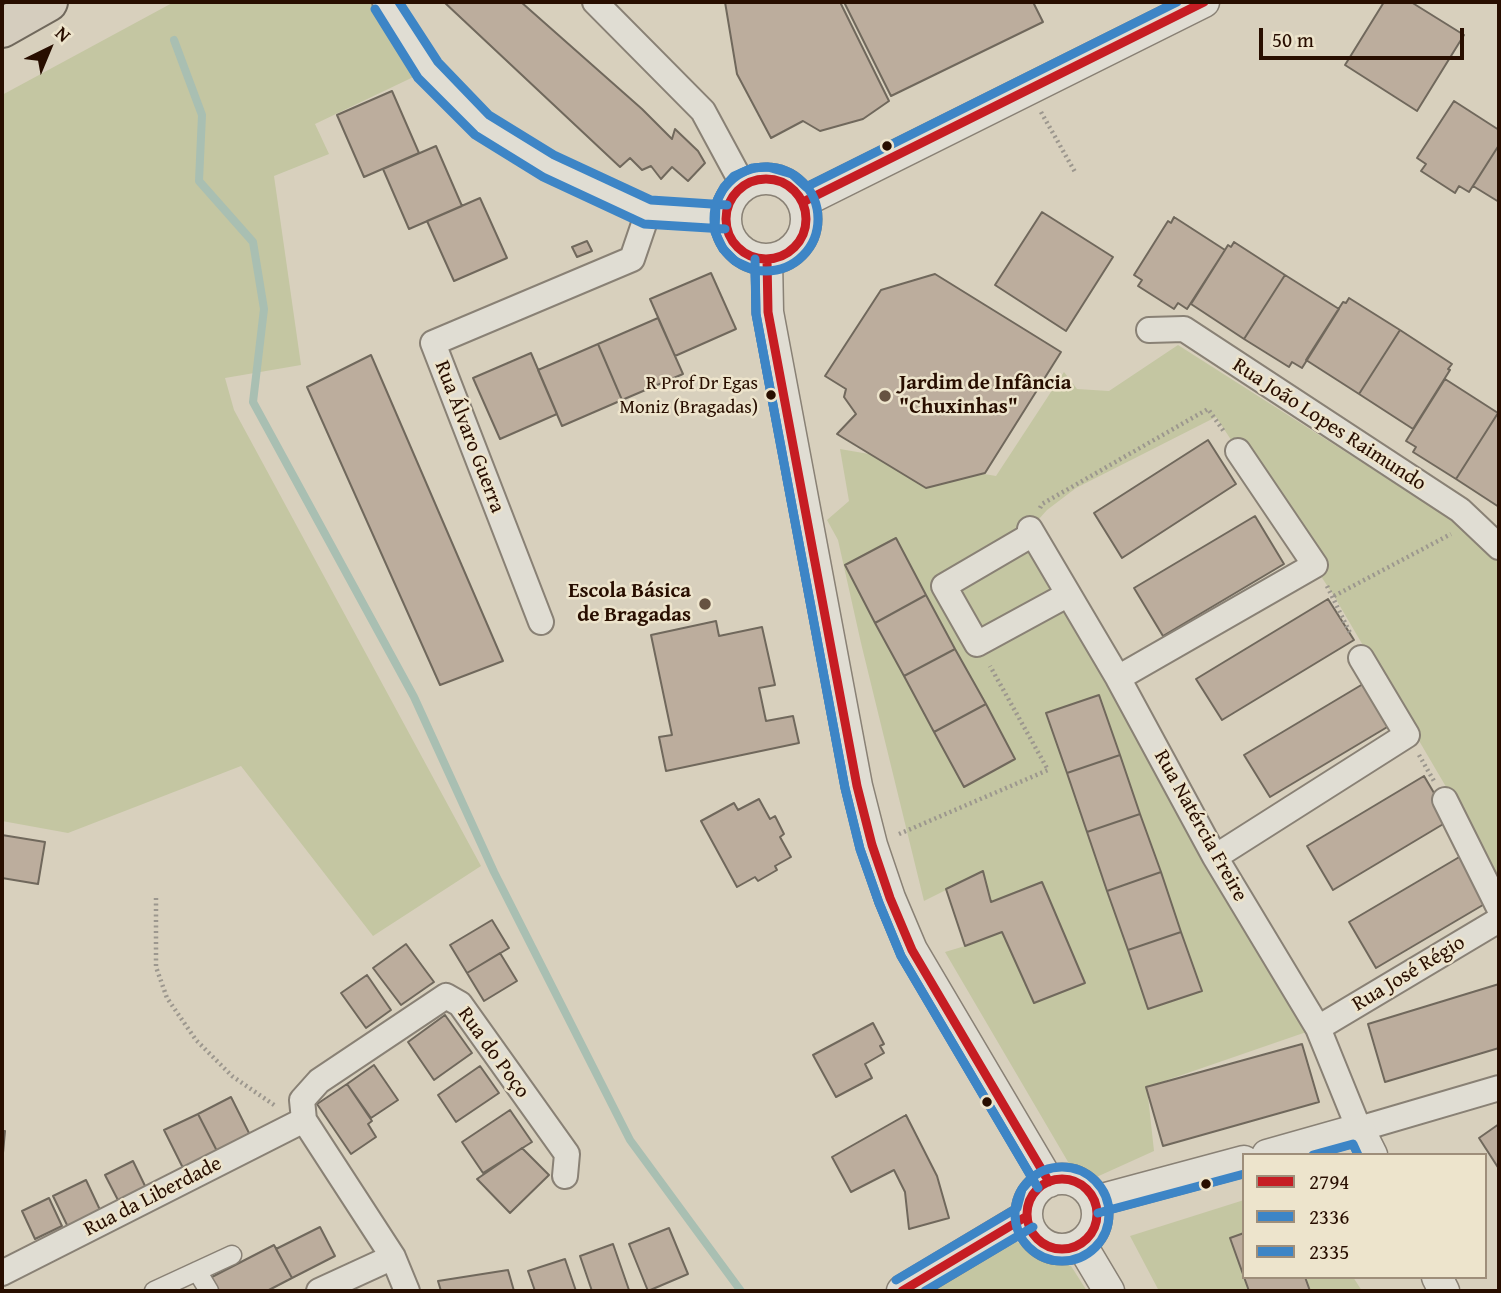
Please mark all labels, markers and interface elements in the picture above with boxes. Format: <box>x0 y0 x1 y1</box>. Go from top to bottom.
north arrow <box>14 14 84 84</box>
scale bar <box>1263 14 1468 58</box>
text: N <box>49 19 78 48</box>
text: 50 m <box>1272 24 1314 55</box>
unlabelled marker <box>880 139 894 153</box>
street label: Rua João Lopes Raimundo <box>1227 353 1431 497</box>
street label: Rua Álvaro Guerra <box>428 357 510 517</box>
place label: Jardim de Infância "Chuxinhas" <box>899 371 1072 421</box>
place label: R Prof Dr Egas Moniz (Bragadas) <box>620 373 758 417</box>
marker: R Prof Dr Egas Moniz (Bragadas) <box>764 388 778 402</box>
marker: Jardim de Infância "Chuxinhas" <box>877 388 893 404</box>
place label: Escola Básica de Bragadas <box>568 579 691 629</box>
marker: Escola Básica de Bragadas <box>697 596 713 612</box>
street label: Rua Natércia Freire <box>1148 746 1252 906</box>
street label: Rua José Régio <box>1348 930 1470 1018</box>
street label: Rua do Poço <box>451 1002 535 1104</box>
unlabelled marker <box>980 1095 994 1109</box>
street label: Rua da Liberdade <box>80 1151 226 1243</box>
legend <box>1242 1153 1487 1279</box>
text: 2794 <box>1309 1166 1349 1197</box>
unlabelled marker <box>1199 1177 1213 1191</box>
text: 2336 <box>1309 1201 1349 1232</box>
text: 2335 <box>1309 1236 1349 1267</box>

